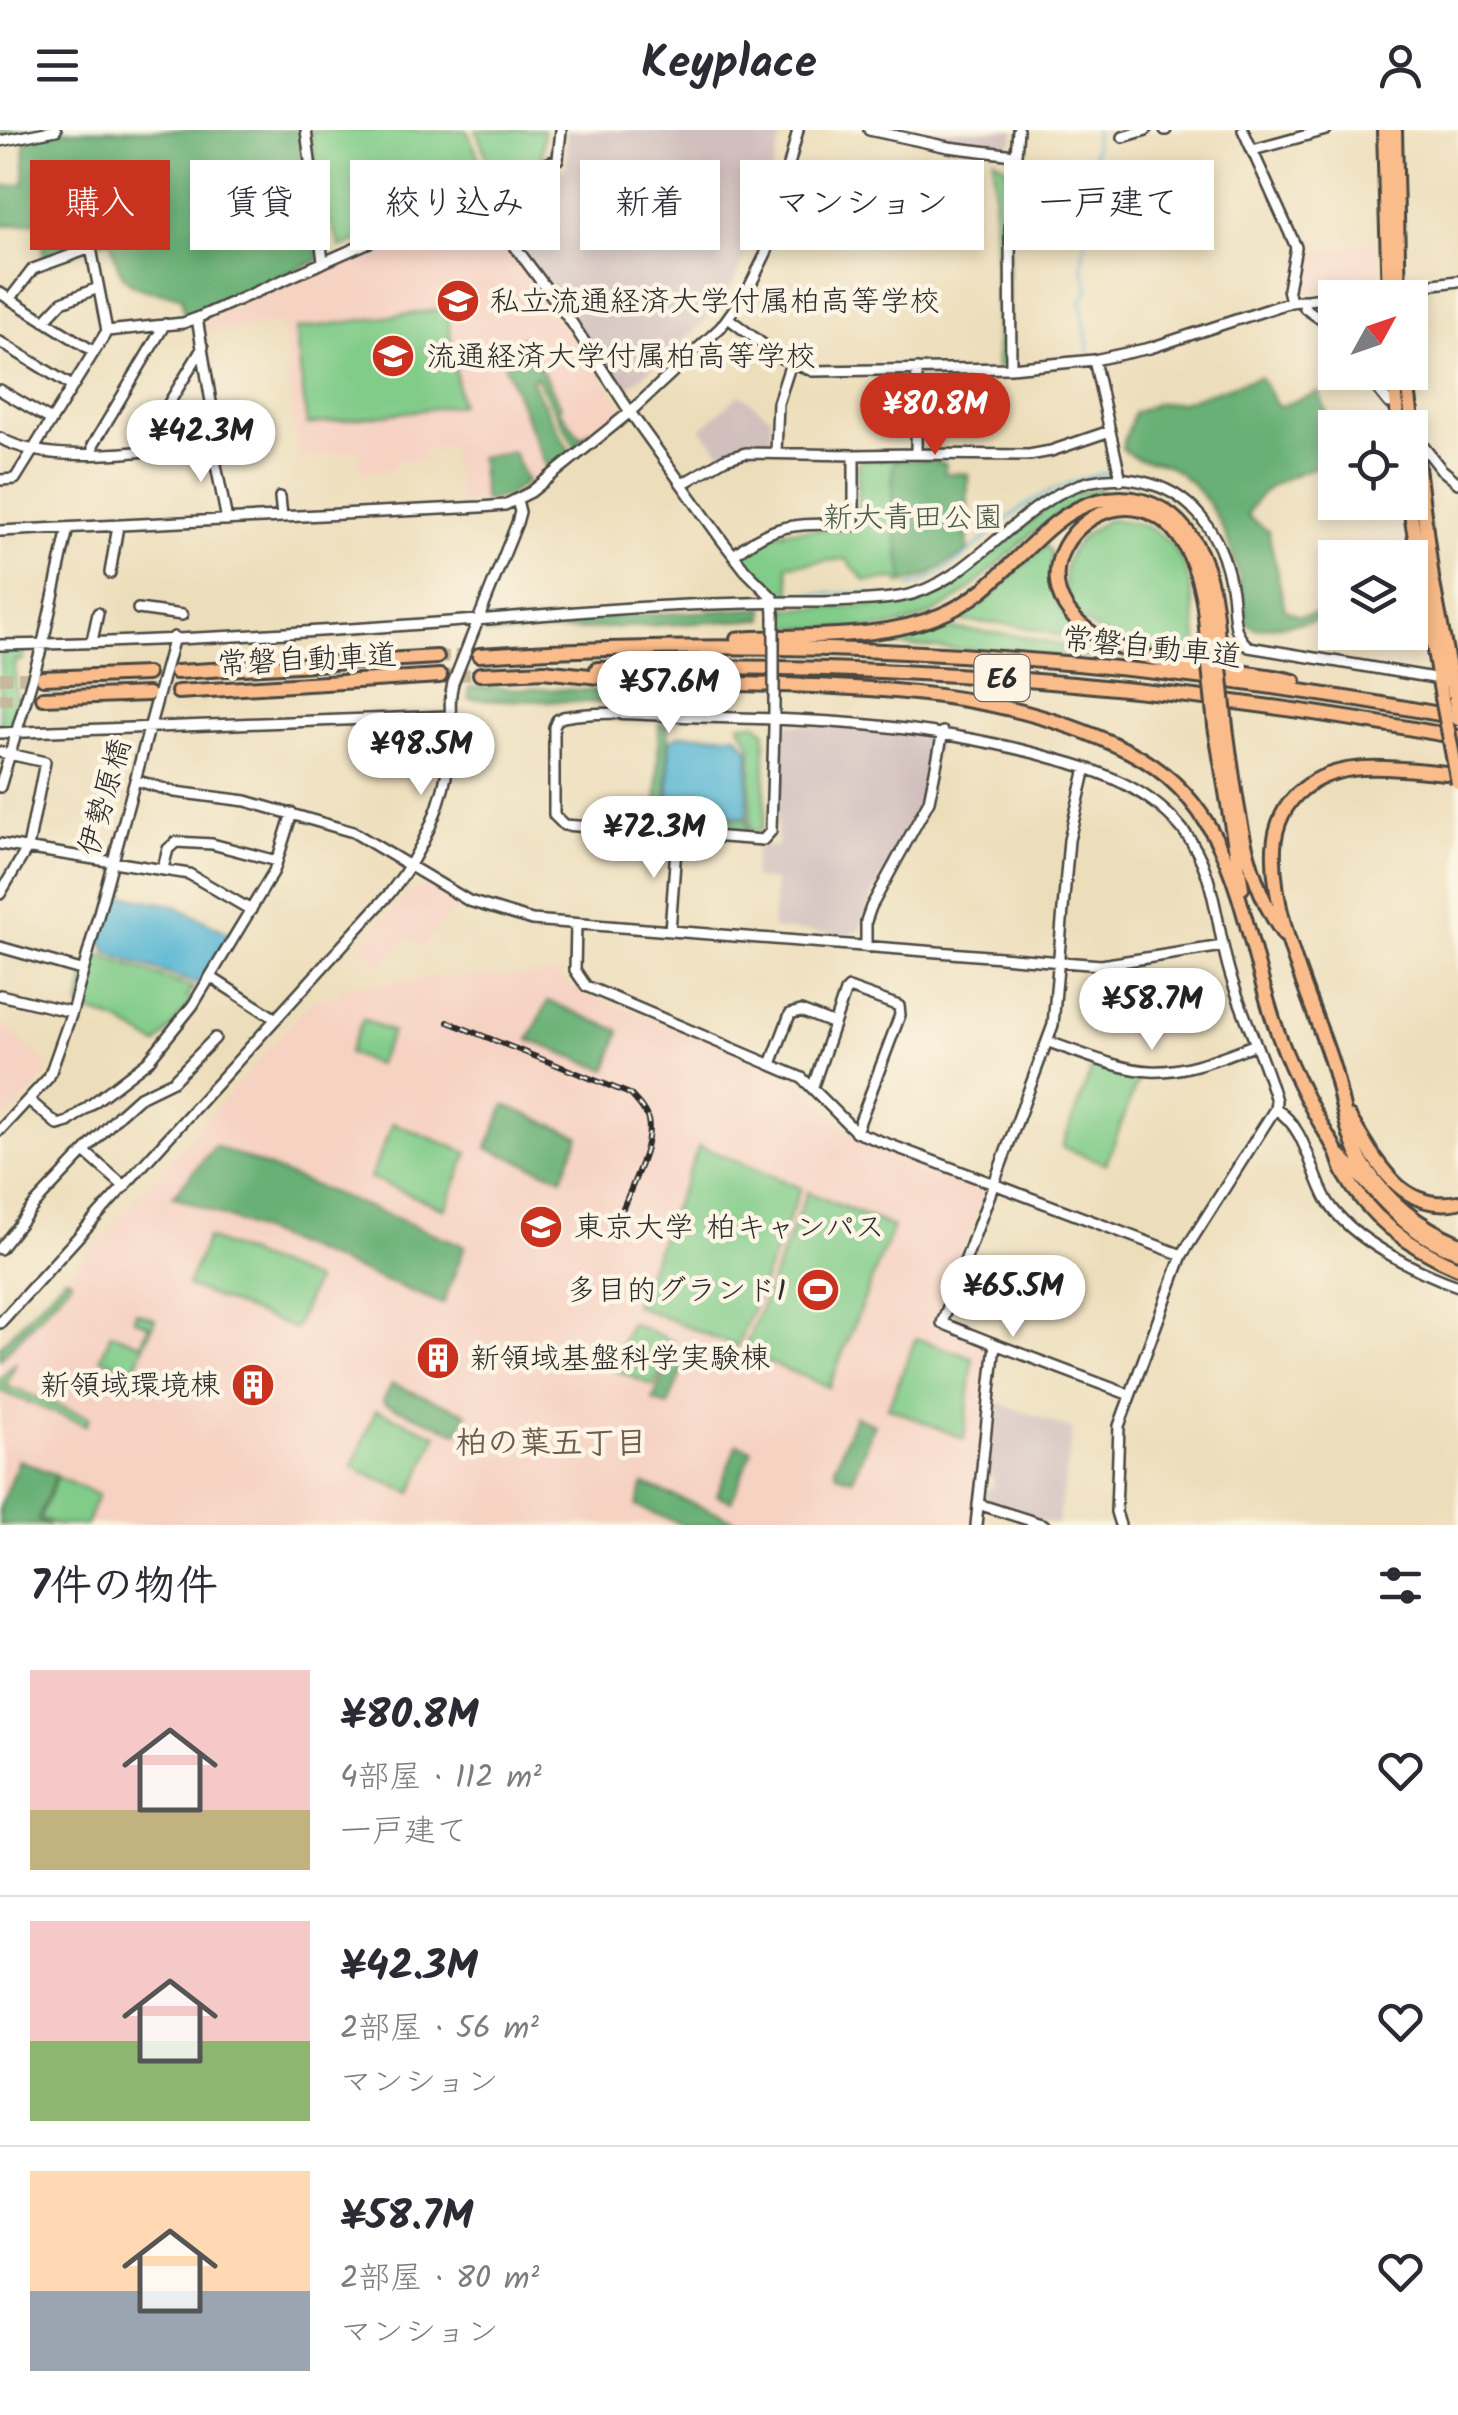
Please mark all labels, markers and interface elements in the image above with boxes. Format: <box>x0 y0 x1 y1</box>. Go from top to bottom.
text: Keyplace <box>641 29 817 101</box>
icon: menu <box>30 38 85 93</box>
icon: person <box>1373 38 1428 93</box>
chip: 購入 <box>30 160 170 250</box>
chip: 賃貸 <box>190 160 330 250</box>
chip: 絞り込み <box>350 160 560 250</box>
chip: 新着 <box>580 160 720 250</box>
chip: マンション <box>740 160 984 250</box>
chip: 一戸建て <box>1004 160 1214 250</box>
school or university icon: 私立流通経済大学付属柏高等学校 <box>435 278 481 324</box>
place label: 私立流通経済大学付属柏高等学校 <box>490 279 940 327</box>
north arrow <box>1318 280 1428 390</box>
map controls <box>1318 280 1428 650</box>
school or university icon: 流通経済大学付属柏高等学校 <box>370 333 416 379</box>
place label: 流通経済大学付属柏高等学校 <box>426 334 816 382</box>
pin: ¥80.8M <box>854 373 1016 458</box>
text: ¥80.8M <box>882 380 988 431</box>
pin: ¥42.3M <box>120 400 282 485</box>
text: ¥42.3M <box>148 407 254 458</box>
button: locate <box>1318 410 1428 520</box>
park label: 新大青田公園 <box>823 495 1003 543</box>
button: layers <box>1318 540 1428 650</box>
street label: 常磐自動車道 <box>1060 616 1244 682</box>
street label: 常磐自動車道 <box>216 632 398 690</box>
pin: ¥57.6M <box>588 651 750 736</box>
road number: E6 <box>974 655 1030 701</box>
text: ¥57.6M <box>619 658 719 709</box>
pin: ¥98.5M <box>340 713 502 798</box>
text: ¥98.5M <box>370 720 472 771</box>
street label: 伊勢原橋 <box>66 733 146 862</box>
pin: ¥72.3M <box>573 796 735 881</box>
text: ¥72.3M <box>603 803 705 854</box>
pin: ¥58.7M <box>1071 968 1233 1053</box>
text: ¥58.7M <box>1101 975 1203 1026</box>
school or university icon: 東京大学 柏キャンパス <box>518 1204 564 1250</box>
place label: 東京大学 柏キャンパス <box>574 1205 885 1253</box>
pin: ¥65.5M <box>932 1255 1094 1340</box>
text: ¥65.5M <box>962 1262 1064 1313</box>
sports icon: 多目的グランド1 <box>795 1267 841 1313</box>
place label: 多目的グランド1 <box>567 1268 786 1316</box>
building icon: 新領域基盤科学実験棟 <box>415 1335 461 1381</box>
place label: 新領域基盤科学実験棟 <box>470 1336 770 1384</box>
building icon: 新領域環境棟 <box>230 1362 276 1408</box>
place label: 新領域環境棟 <box>40 1363 220 1411</box>
district label: 柏の葉五丁目 <box>455 1419 647 1470</box>
text: 7件の物件 <box>30 1554 218 1621</box>
icon: filters <box>1373 1558 1428 1613</box>
text: ¥80.8M <box>340 1683 479 1750</box>
icon: home <box>110 1710 230 1830</box>
icon: heart <box>1373 1743 1428 1798</box>
text: 4部屋 · 112 m² <box>340 1753 542 1804</box>
text: 一戸建て <box>340 1807 468 1858</box>
text: ¥42.3M <box>340 1934 478 2001</box>
icon: home <box>110 1961 230 2081</box>
icon: heart <box>1373 1994 1428 2049</box>
text: 2部屋 · 56 m² <box>340 2004 539 2055</box>
text: マンション <box>340 2058 499 2109</box>
text: ¥58.7M <box>340 2184 473 2251</box>
icon: home <box>110 2211 230 2331</box>
icon: heart <box>1373 2244 1428 2299</box>
text: 2部屋 · 80 m² <box>340 2254 539 2305</box>
text: マンション <box>340 2308 499 2359</box>

